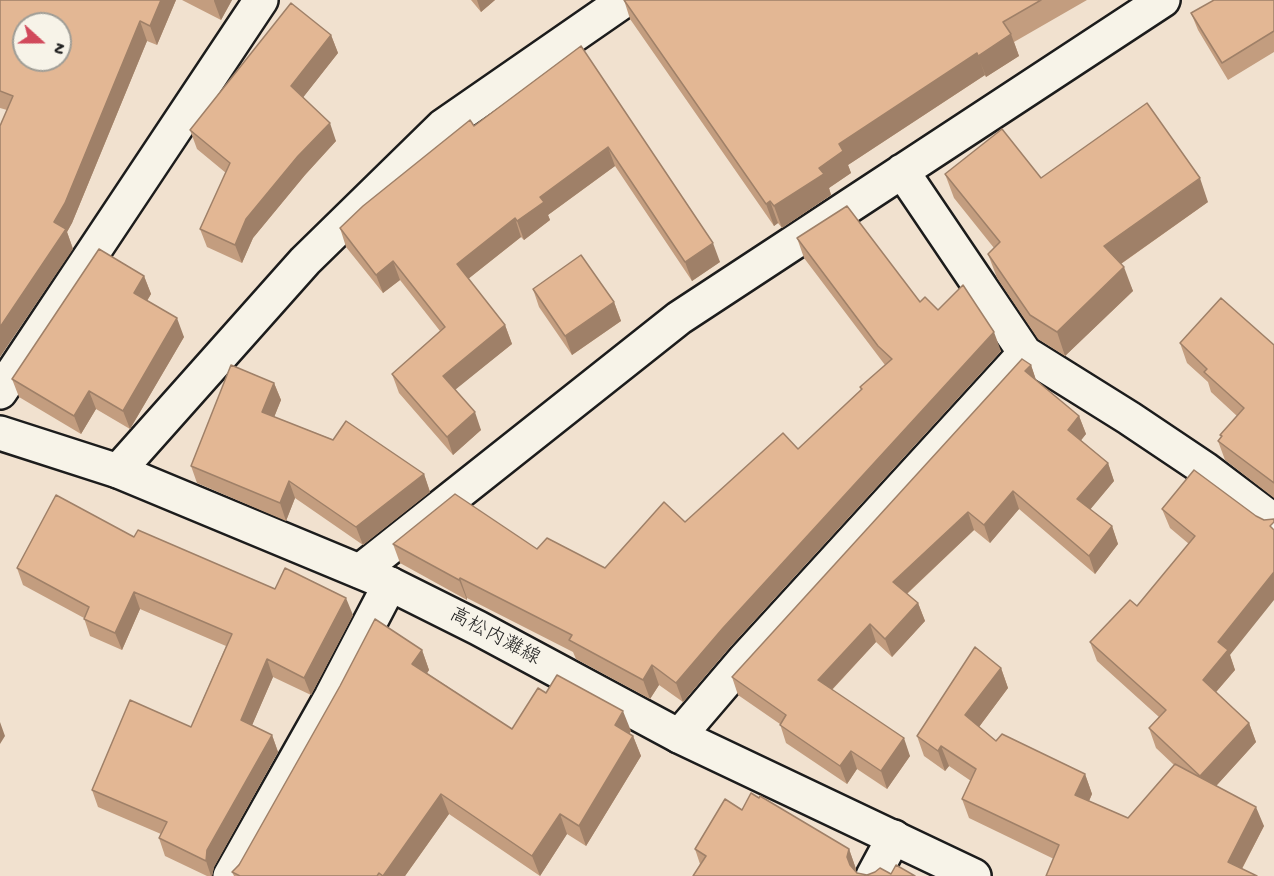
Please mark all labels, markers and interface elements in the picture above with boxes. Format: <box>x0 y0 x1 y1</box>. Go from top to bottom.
north arrow <box>12 12 72 72</box>
text: N <box>47 40 68 56</box>
street label: 高松内灘線 <box>444 604 544 672</box>

